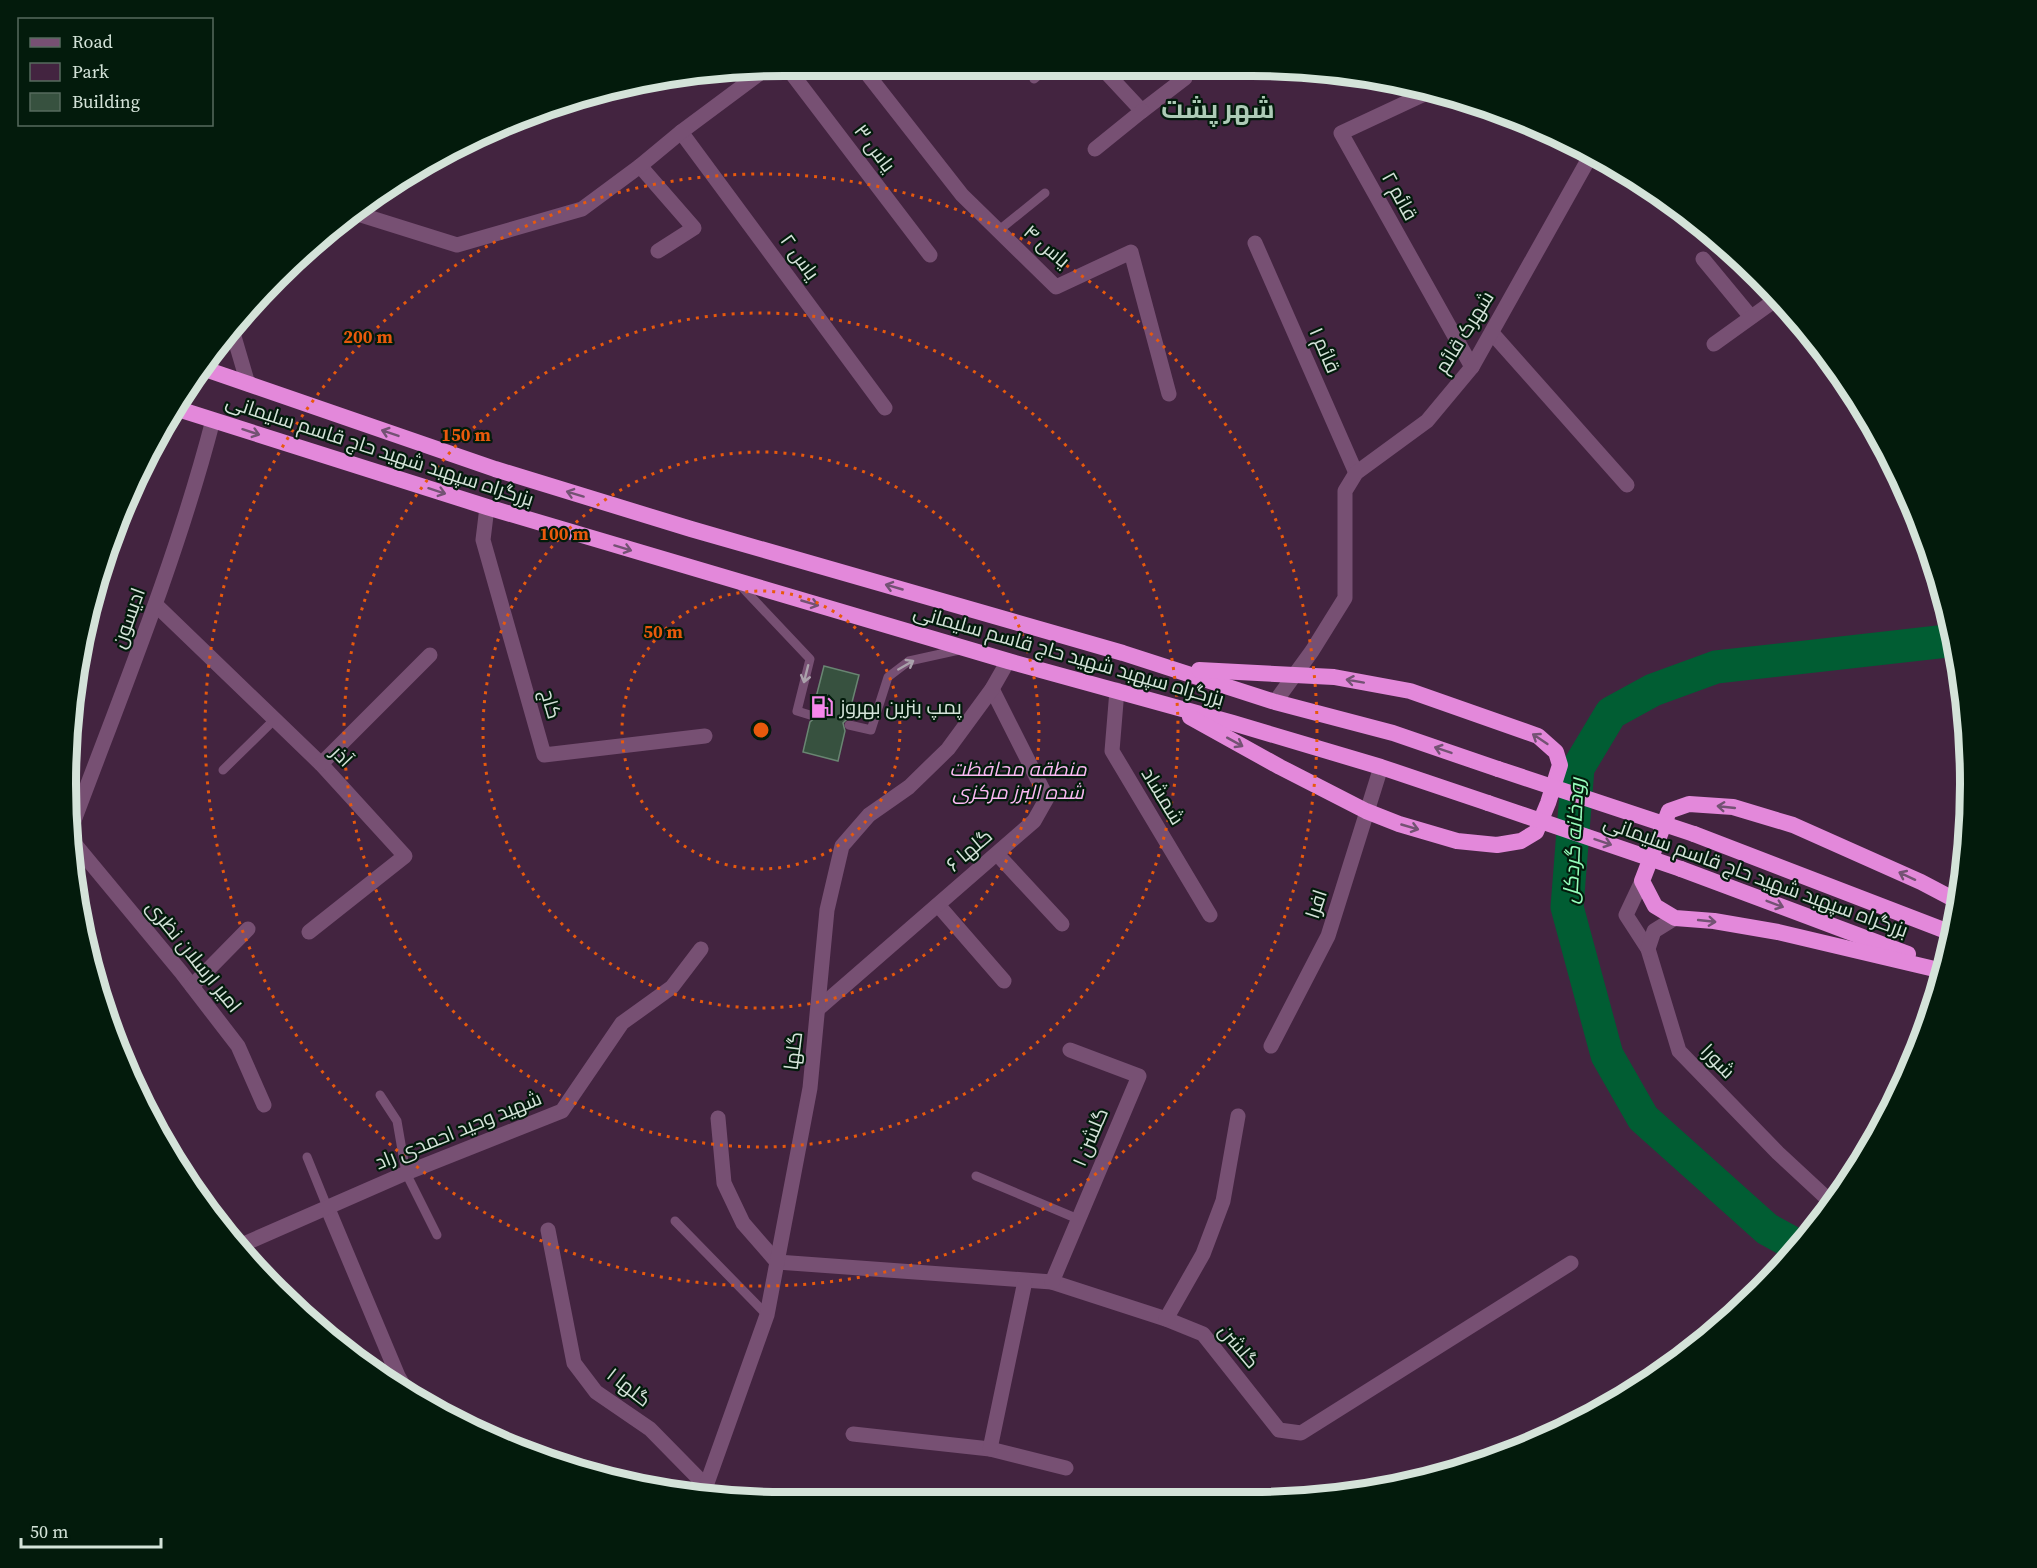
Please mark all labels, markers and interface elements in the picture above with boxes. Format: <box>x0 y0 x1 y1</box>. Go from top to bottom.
legend <box>18 18 213 126</box>
text: Road <box>72 29 113 54</box>
text: Park <box>72 59 109 84</box>
text: Building <box>72 89 140 114</box>
district label: شهر پشت <box>1161 91 1275 127</box>
street label: یاس ۳ <box>848 118 903 178</box>
street label: قائم ۲ <box>1375 167 1425 225</box>
street label: یاس ۴ <box>1018 218 1077 275</box>
street label: یاس ۲ <box>774 228 827 286</box>
street label: شهرک قائم <box>1428 285 1500 379</box>
street label: قائم ۱ <box>1303 323 1347 377</box>
text: 200 m <box>343 324 393 349</box>
street label: بزرگراه سپهبد شهید حاج قاسم سلیمانی <box>222 387 538 513</box>
text: 150 m <box>441 422 491 447</box>
one-way arrow <box>381 426 400 437</box>
one-way arrow <box>241 427 260 438</box>
one-way arrow <box>427 486 446 497</box>
one-way arrow <box>566 487 585 498</box>
text: 100 m <box>539 521 589 546</box>
one-way arrow <box>613 543 632 554</box>
one-way arrow <box>885 581 904 593</box>
street label: ادیسون <box>104 584 152 652</box>
street label: بزرگراه سپهبد شهید حاج قاسم سلیمانی <box>910 597 1228 713</box>
one-way arrow <box>800 598 819 609</box>
text: 50 m <box>643 619 683 644</box>
one-way arrow <box>897 659 914 671</box>
one-way arrow <box>800 665 812 684</box>
one-way arrow <box>1345 675 1365 686</box>
street label: کاج <box>533 686 569 722</box>
place label: پمپ بنزین بهروز <box>839 693 962 721</box>
fuel station icon: پمپ بنزین بهروز <box>809 694 835 720</box>
centre of rings <box>751 720 771 740</box>
one-way arrow <box>1532 733 1548 745</box>
one-way arrow <box>1226 736 1243 748</box>
street label: آذر <box>324 738 360 773</box>
one-way arrow <box>1434 744 1453 755</box>
park label: منطقه محافظت شده البرز مرکزی <box>950 755 1088 806</box>
street label: شمشاد <box>1135 762 1191 830</box>
water label: رودخانه گردکل <box>1555 776 1591 905</box>
one-way arrow <box>1716 801 1736 812</box>
street label: بزرگراه سپهبد شهید حاج قاسم سلیمانی <box>1600 808 1912 944</box>
street label: گلها ۶ <box>940 822 998 878</box>
one-way arrow <box>1400 822 1419 833</box>
one-way arrow <box>1593 837 1612 848</box>
one-way arrow <box>1899 869 1917 881</box>
street label: افرا <box>1298 886 1334 922</box>
street label: امیر ارسلان نظری <box>140 894 248 1018</box>
one-way arrow <box>1766 899 1784 910</box>
one-way arrow <box>1696 916 1716 927</box>
street label: گلها <box>777 1030 809 1072</box>
street label: شورا <box>1694 1037 1742 1085</box>
street label: شهید وحید احمدی راد <box>370 1084 546 1176</box>
street label: گلشن ۱ <box>1065 1103 1115 1171</box>
street label: گلشن <box>1212 1318 1266 1374</box>
street label: گلها ۱ <box>601 1361 657 1413</box>
scale bar <box>21 1511 160 1549</box>
text: 50 m <box>30 1519 68 1544</box>

